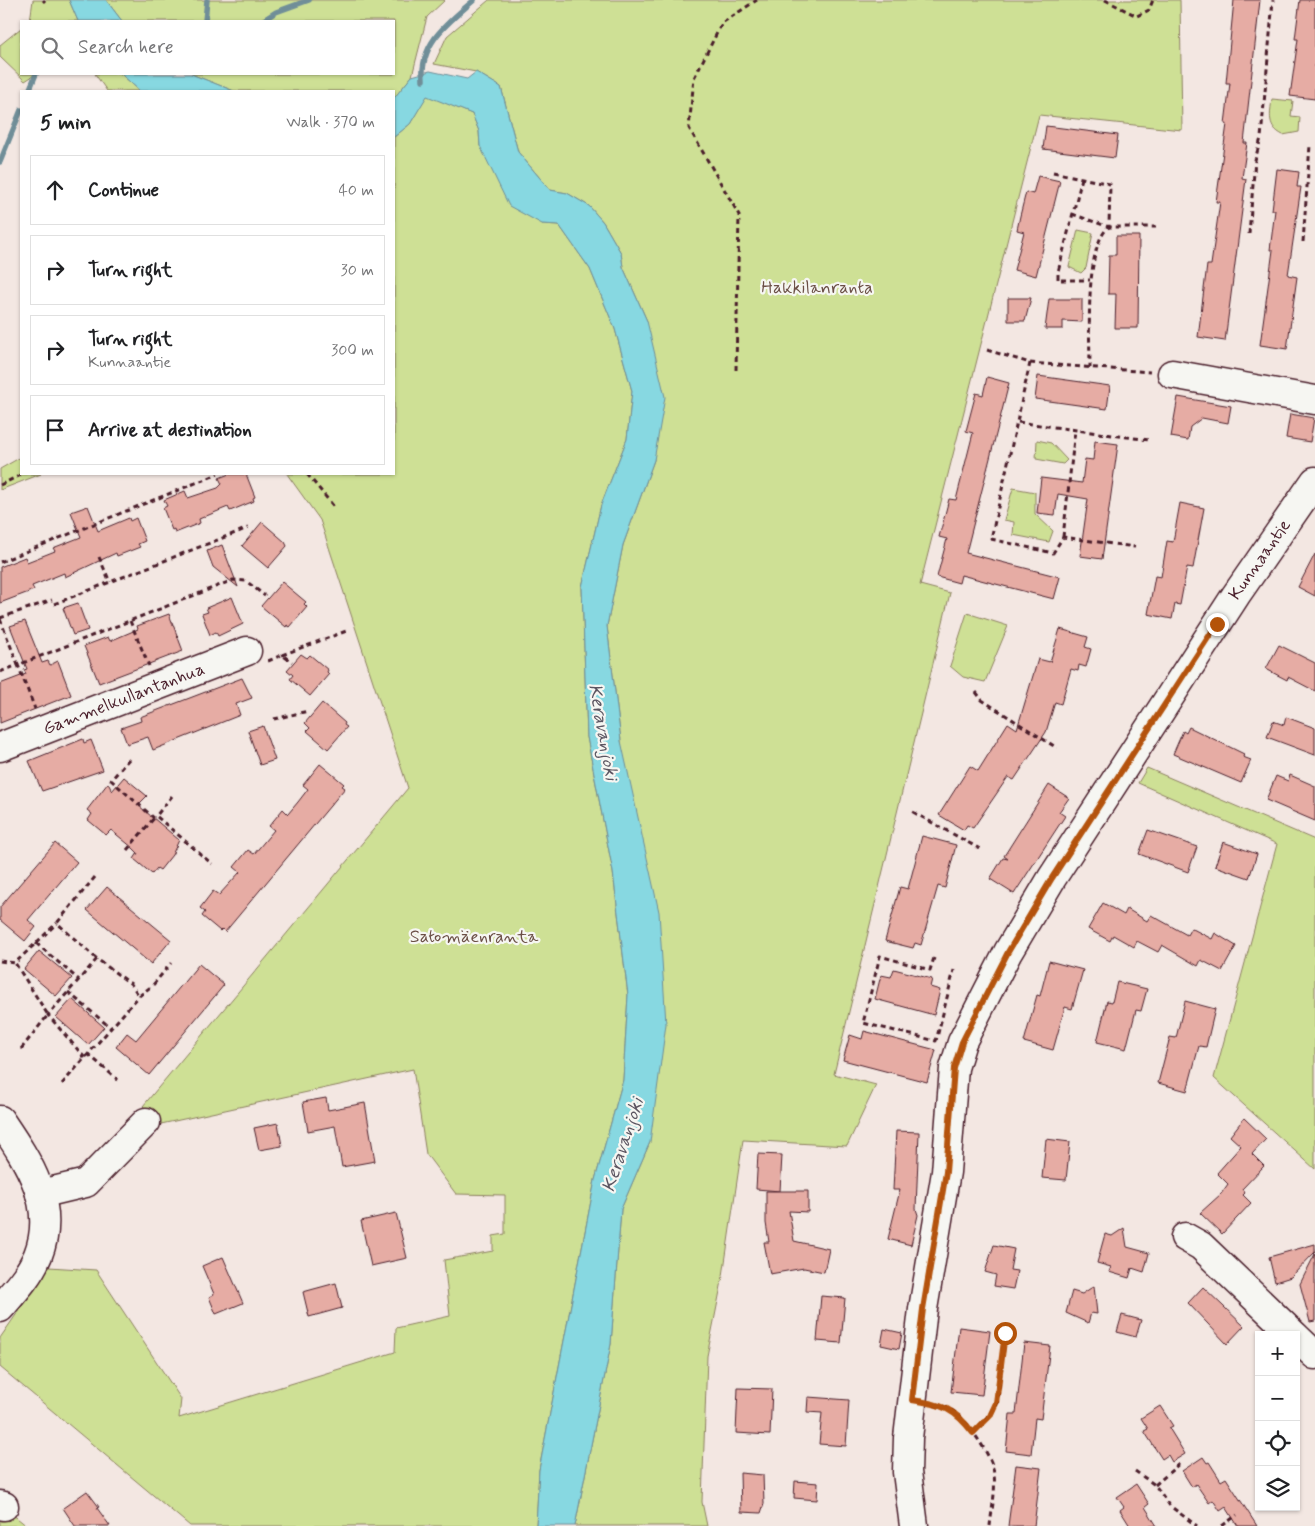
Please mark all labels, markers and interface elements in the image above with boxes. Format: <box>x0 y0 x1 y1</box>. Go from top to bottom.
search box <box>20 20 395 75</box>
icon: search <box>38 34 66 62</box>
text: Search here <box>78 35 174 60</box>
text: 5 min <box>40 109 92 137</box>
text: Walk · 370 m <box>286 112 375 133</box>
icon: ahead <box>41 176 69 204</box>
text: Continue <box>88 178 159 203</box>
text: 40 m <box>338 180 374 201</box>
icon: right <box>41 256 69 284</box>
text: Turn right <box>88 258 172 283</box>
text: 30 m <box>341 260 374 281</box>
park label: Hakkilanranta <box>761 276 873 300</box>
text: Turn right <box>88 327 172 352</box>
icon: right <box>41 336 69 364</box>
text: 300 m <box>331 340 374 361</box>
text: Kunnaantie <box>88 352 171 373</box>
icon: arrive <box>41 416 69 444</box>
text: Arrive at destination <box>88 418 252 443</box>
street label: Kunnaantie <box>1223 515 1297 605</box>
route end <box>1206 613 1229 636</box>
street label: Gammelkullantanhua <box>40 657 208 741</box>
water label: Keravanjoki <box>582 682 624 784</box>
park label: Satomäenranta <box>410 925 538 949</box>
water label: Keravanjoki <box>596 1093 650 1195</box>
route start <box>994 1322 1017 1345</box>
map controls <box>1255 1331 1300 1511</box>
button: + <box>1255 1331 1300 1376</box>
button: − <box>1255 1376 1300 1421</box>
button: locate <box>1255 1421 1300 1466</box>
button: layers <box>1255 1466 1300 1511</box>

